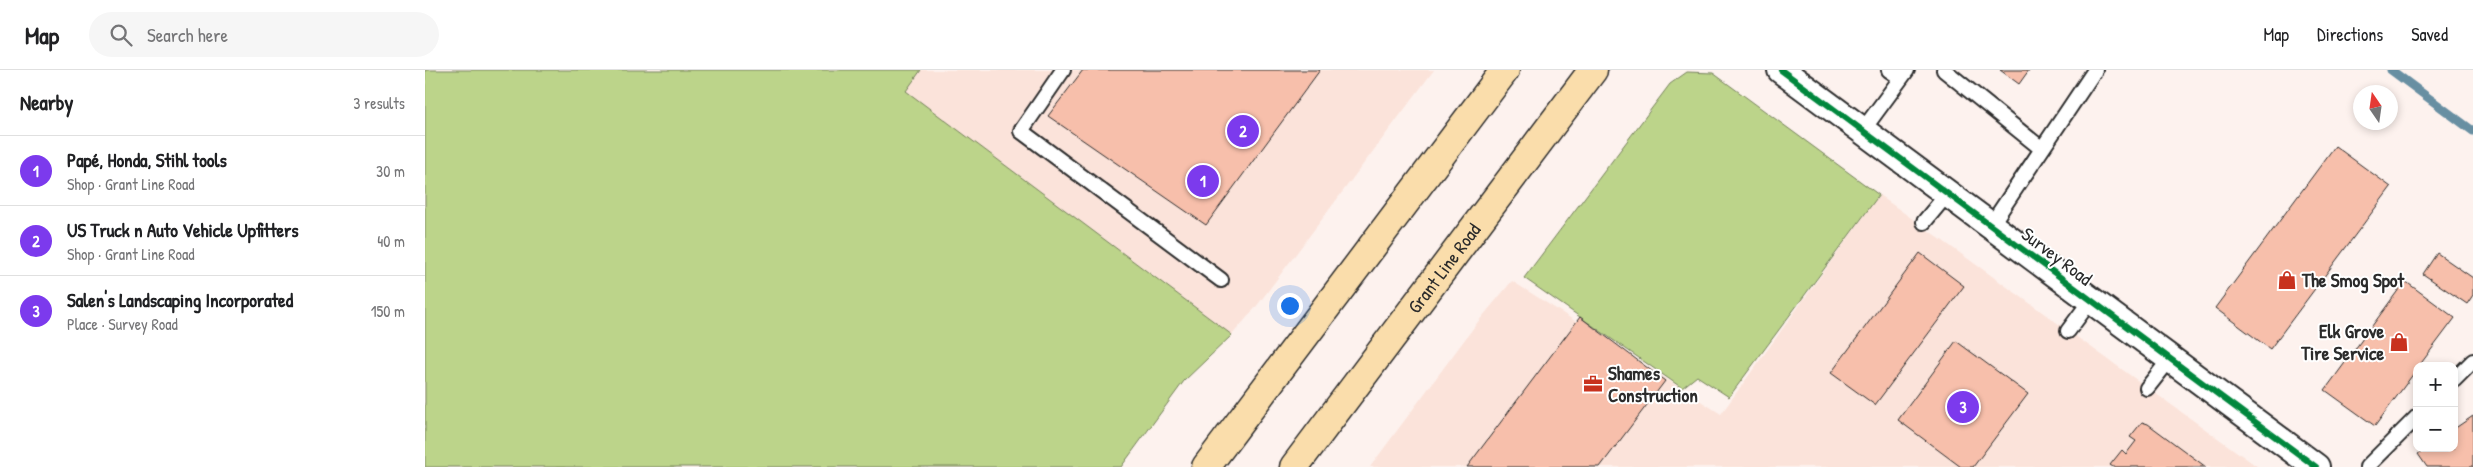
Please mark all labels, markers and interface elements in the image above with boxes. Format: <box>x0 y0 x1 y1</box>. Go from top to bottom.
search box <box>89 12 439 57</box>
text: Map <box>25 19 59 51</box>
icon: search <box>107 21 135 49</box>
text: Search here <box>147 22 228 48</box>
text: Map <box>2264 22 2289 47</box>
text: Directions <box>2317 22 2383 47</box>
text: Saved <box>2411 22 2448 47</box>
north arrow <box>2353 85 2398 130</box>
text: Nearby <box>20 88 73 117</box>
text: 3 results <box>353 92 405 114</box>
pin: 2 <box>1227 112 1259 150</box>
text: Papé, Honda, Stihl tools <box>67 147 227 173</box>
text: 1 <box>33 160 39 182</box>
text: 30 m <box>376 160 405 182</box>
pin: 1 <box>1187 162 1219 200</box>
text: Shop · Grant Line Road <box>67 173 195 195</box>
text: US Truck n Auto Vehicle Upfitters <box>67 217 299 243</box>
street label: Grant Line Road <box>1401 217 1487 318</box>
street label: Survey Road <box>2016 221 2098 292</box>
text: 2 <box>32 230 40 252</box>
text: 40 m <box>377 230 405 252</box>
text: Shop · Grant Line Road <box>67 243 195 265</box>
place label: The Smog Spot <box>2301 267 2405 294</box>
shop icon: The Smog Spot <box>2276 269 2298 291</box>
text: Salen's Landscaping Incorporated <box>67 287 293 313</box>
your location <box>1277 293 1303 319</box>
text: 3 <box>32 300 40 322</box>
text: 150 m <box>371 300 405 322</box>
text: Place · Survey Road <box>67 313 178 335</box>
place label: Elk Grove Tire Service <box>2300 318 2384 366</box>
shop icon: Elk Grove Tire Service <box>2388 331 2410 353</box>
place label: Shames Construction <box>1608 360 1698 408</box>
map controls <box>2413 362 2458 452</box>
button: + <box>2413 362 2458 407</box>
office icon: Shames Construction <box>1582 373 1604 395</box>
pin: 3 <box>1947 388 1979 426</box>
button: − <box>2413 407 2458 452</box>

